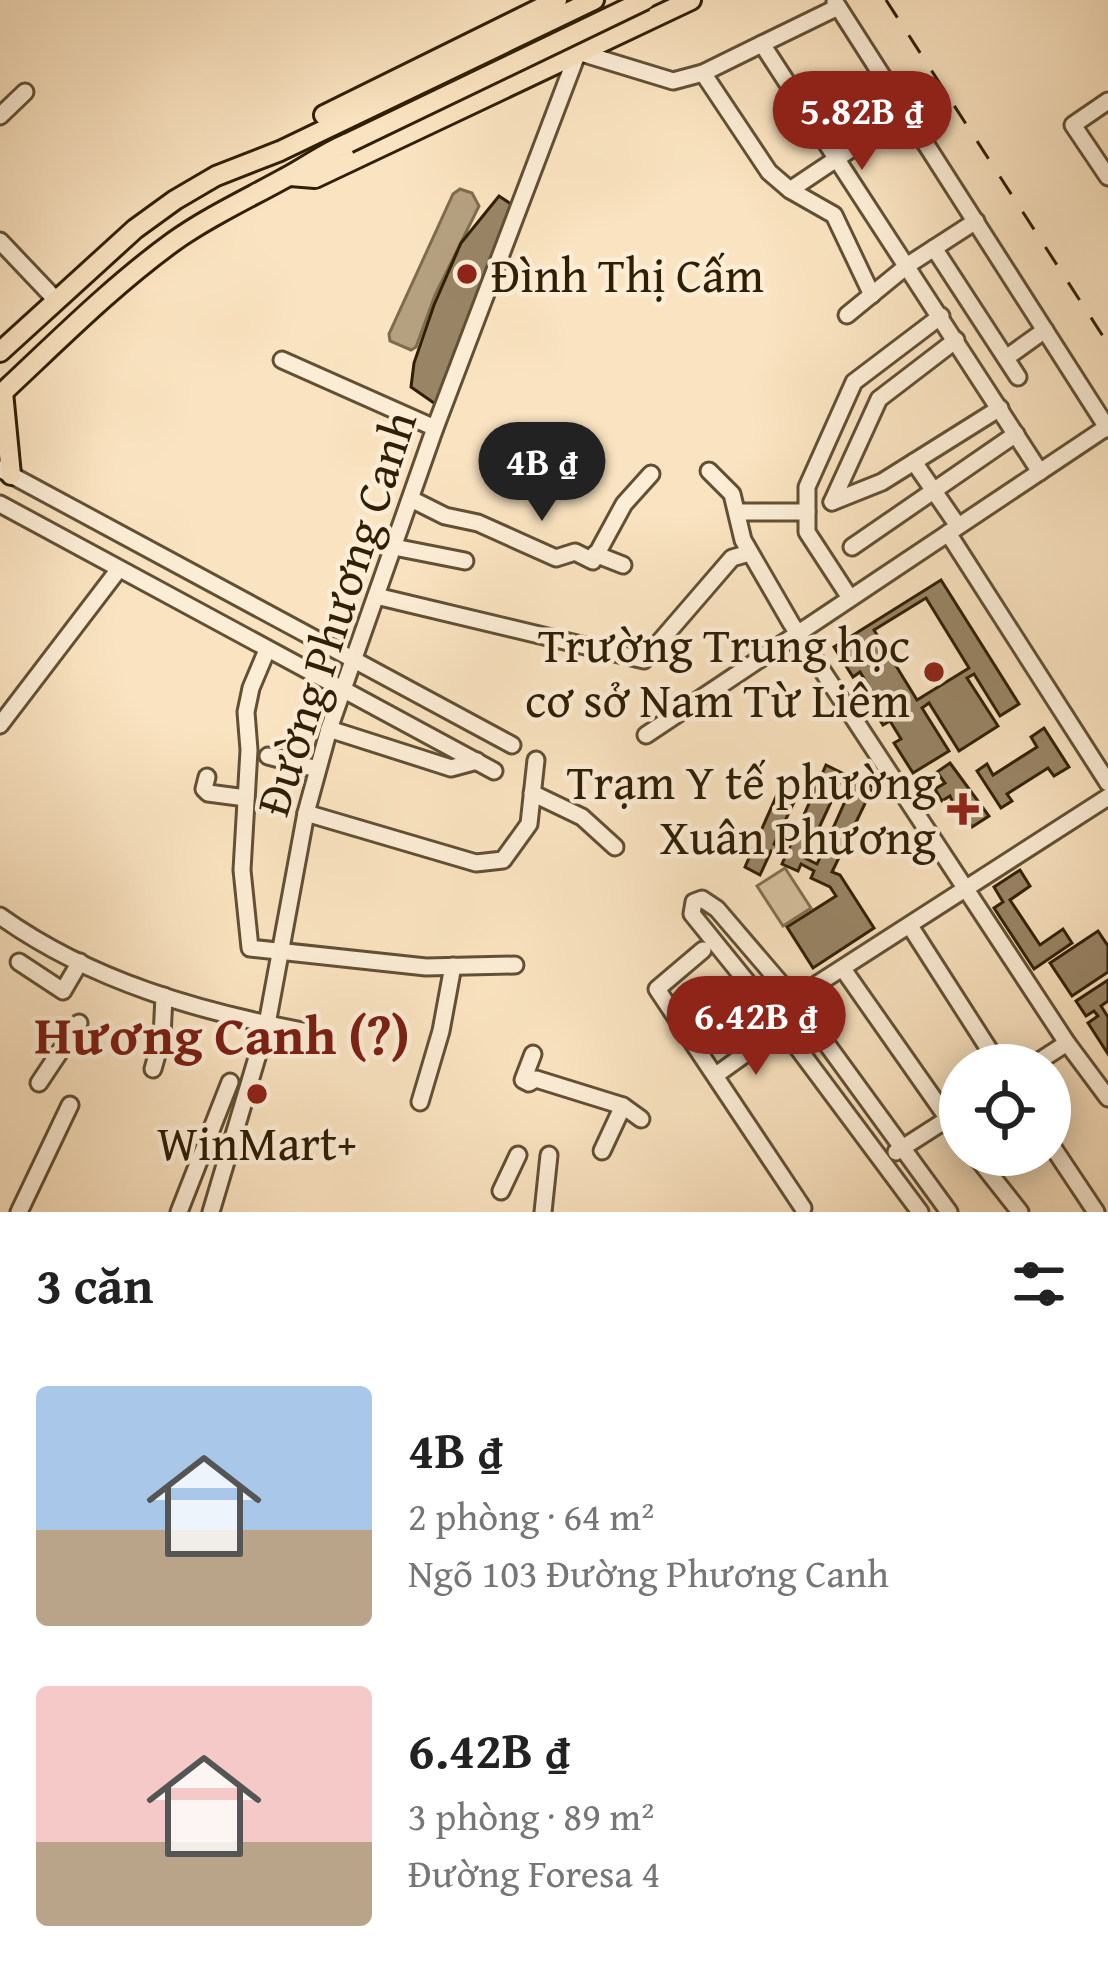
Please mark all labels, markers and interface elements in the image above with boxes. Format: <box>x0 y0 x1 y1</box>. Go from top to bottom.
pin: 5.82B ₫ <box>751 71 973 173</box>
text: 5.82B ₫ <box>800 81 924 138</box>
place label: Đình Thị Cấm <box>491 239 764 310</box>
marker: Đình Thị Cấm <box>454 261 480 287</box>
street label: Đường Phương Canh <box>236 402 434 824</box>
pin: 4B ₫ <box>471 422 613 524</box>
text: 4B ₫ <box>505 432 579 489</box>
place label: Trường Trung học cơ sở Nam Từ Liêm <box>525 609 910 735</box>
marker: Trường Trung học cơ sở Nam Từ Liêm <box>921 659 947 685</box>
place label: Trạm Y tế phường Xuân Phương <box>567 746 936 872</box>
marker: Trạm Y tế phường Xuân Phương <box>947 793 979 825</box>
pin: 6.42B ₫ <box>645 976 867 1078</box>
text: 6.42B ₫ <box>694 986 818 1043</box>
district label: Hương Canh (?) <box>34 995 410 1074</box>
map controls <box>939 1044 1071 1176</box>
button: locate <box>939 1044 1071 1176</box>
marker: WinMart+ <box>244 1081 270 1107</box>
place label: WinMart+ <box>157 1107 357 1178</box>
text: 3 căn <box>36 1247 153 1322</box>
icon: filters <box>1006 1251 1072 1317</box>
text: 4B ₫ <box>408 1412 504 1487</box>
icon: home <box>132 1434 276 1578</box>
text: 2 phòng · 64 m² <box>408 1487 654 1544</box>
text: Ngõ 103 Đường Phương Canh <box>408 1544 889 1601</box>
text: 6.42B ₫ <box>408 1712 571 1787</box>
icon: home <box>132 1734 276 1878</box>
text: 3 phòng · 89 m² <box>408 1787 654 1844</box>
text: Đường Foresa 4 <box>408 1844 660 1901</box>

